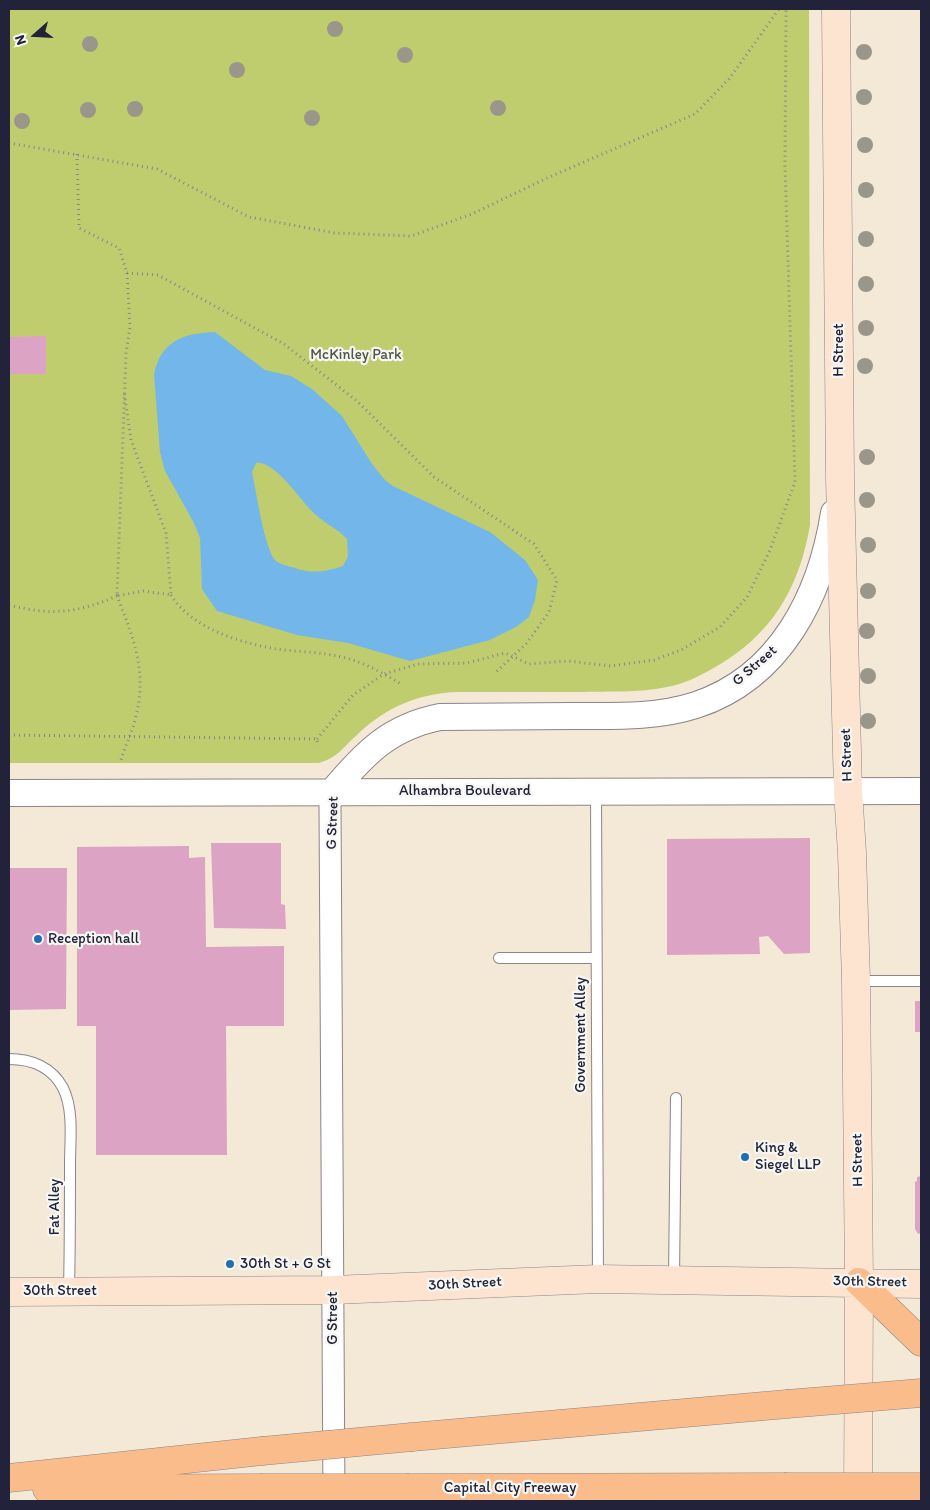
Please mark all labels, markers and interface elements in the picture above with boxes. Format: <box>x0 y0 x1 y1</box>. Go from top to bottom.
north arrow <box>10 10 60 60</box>
text: N <box>11 33 30 47</box>
street label: H Street <box>830 323 848 377</box>
park label: McKinley Park <box>310 346 402 364</box>
street label: G Street <box>729 642 781 690</box>
street label: H Street <box>837 728 857 782</box>
street label: Alhambra Boulevard <box>399 782 531 800</box>
street label: G Street <box>323 796 343 850</box>
place label: Reception hall <box>48 930 139 948</box>
marker: Reception hall <box>32 933 44 945</box>
street label: Government Alley <box>572 977 590 1093</box>
street label: H Street <box>849 1133 867 1187</box>
place label: King & Siegel LLP <box>755 1139 821 1174</box>
marker: King & Siegel LLP <box>739 1151 751 1163</box>
street label: Fat Alley <box>46 1179 64 1235</box>
place label: 30th St + G St <box>240 1255 331 1273</box>
marker: 30th St + G St <box>224 1258 236 1270</box>
street label: 30th Street <box>833 1272 907 1292</box>
street label: 30th Street <box>428 1273 502 1295</box>
street label: 30th Street <box>23 1282 97 1300</box>
street label: G Street <box>324 1291 342 1345</box>
street label: Capital City Freeway <box>444 1479 576 1497</box>

